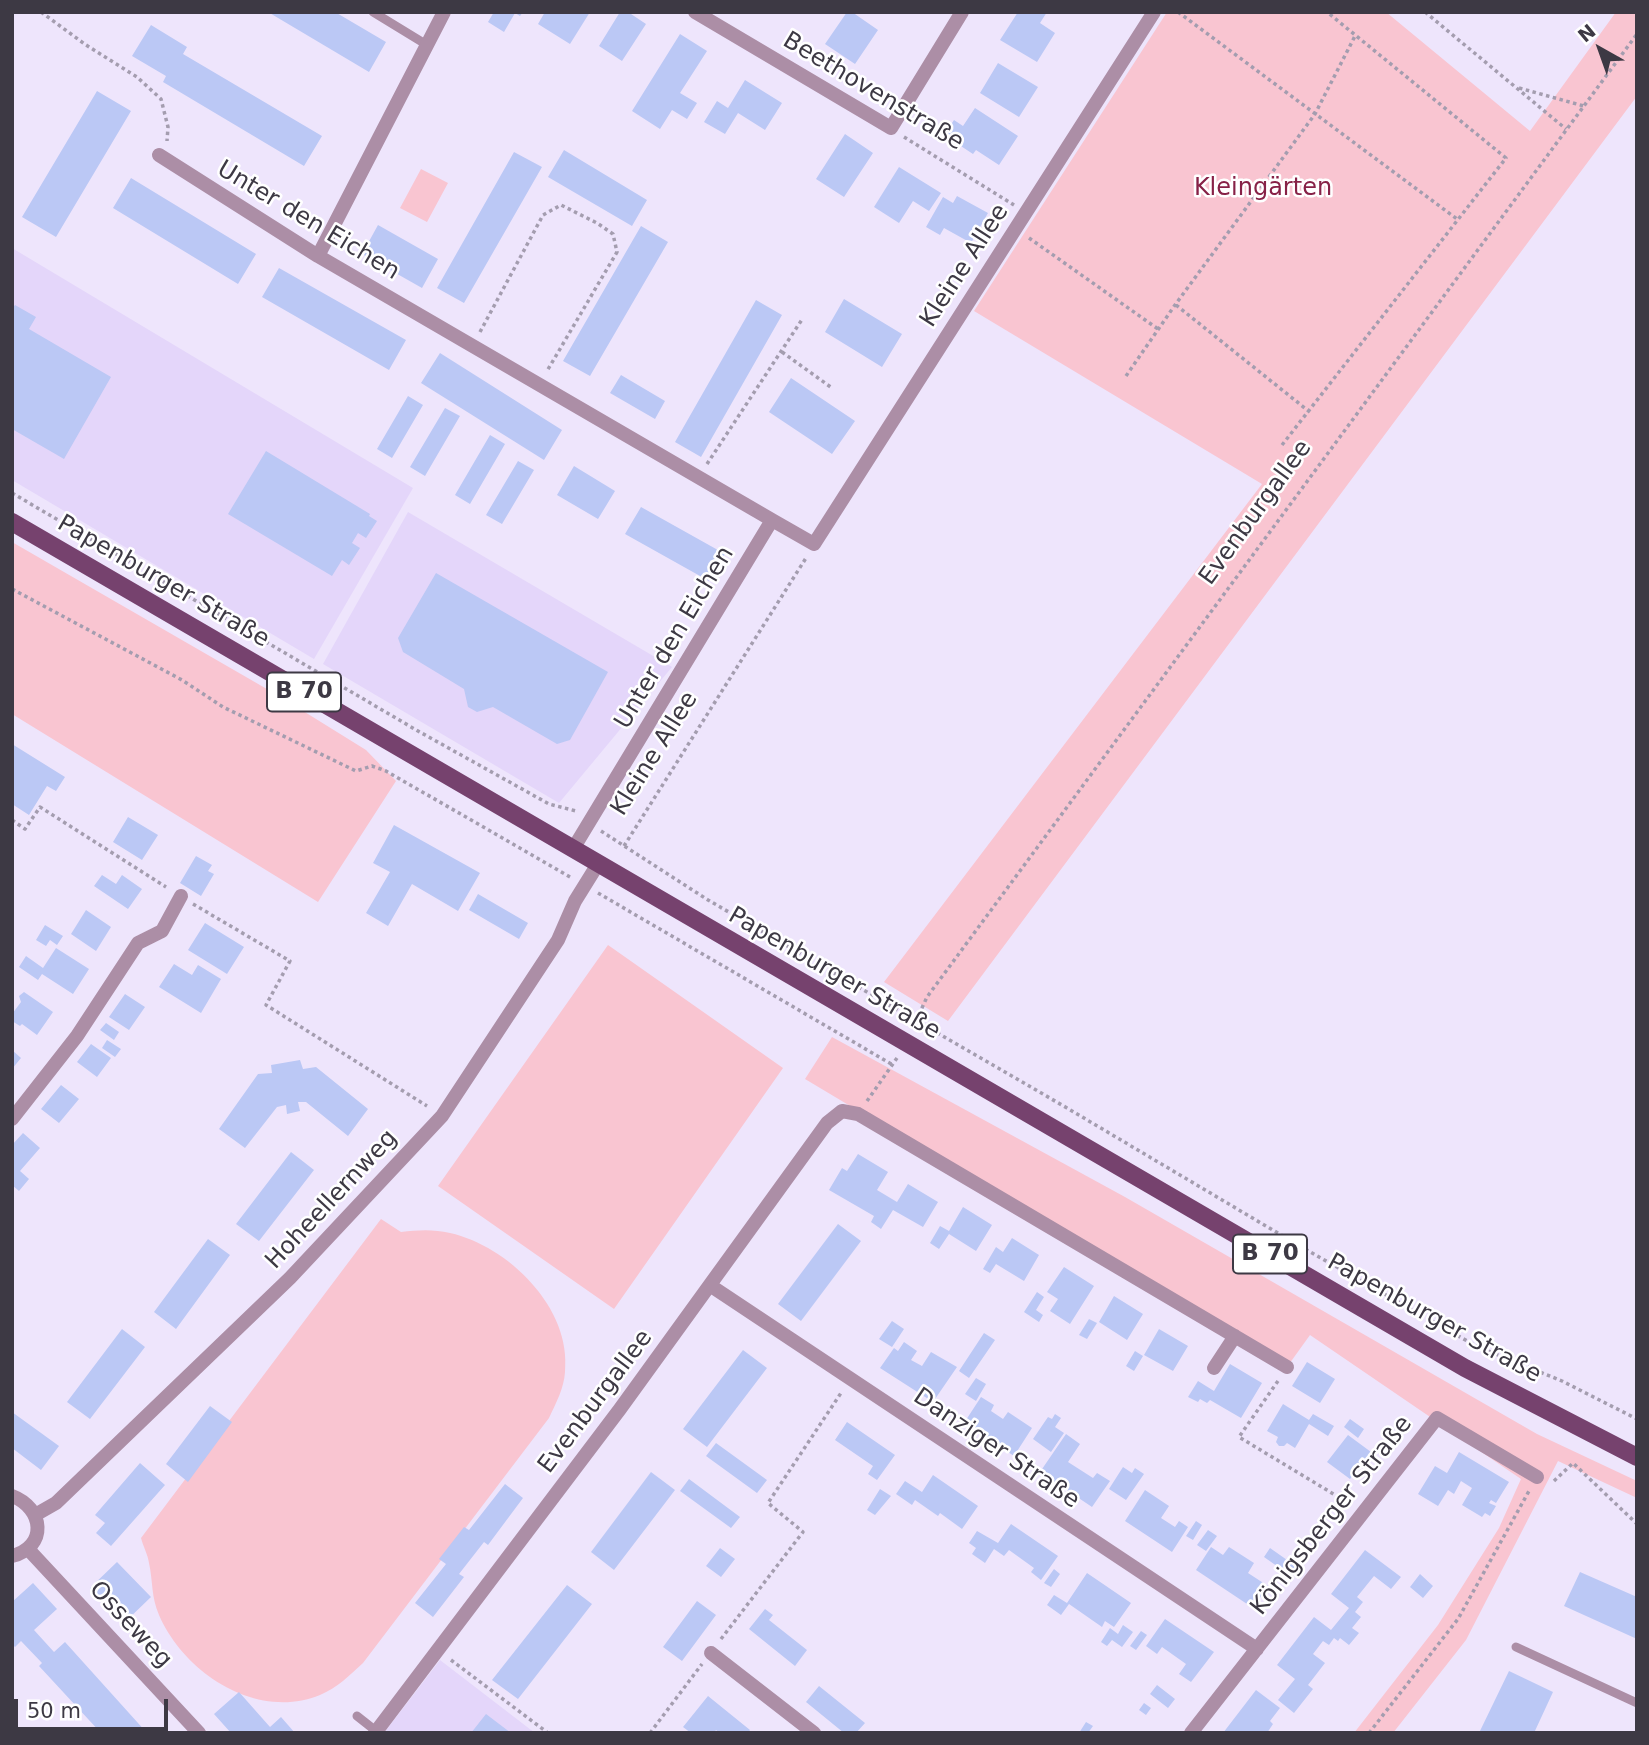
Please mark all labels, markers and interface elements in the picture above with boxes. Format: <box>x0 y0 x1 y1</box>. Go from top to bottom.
north arrow <box>1565 14 1635 84</box>
text: N <box>1573 19 1600 46</box>
street label: Beethovenstraße <box>777 27 969 157</box>
street label: Unter den Eichen <box>212 155 404 287</box>
park label: Kleingärten <box>1194 175 1332 203</box>
street label: Kleine Allee <box>915 199 1015 333</box>
street label: Evenburgallee <box>1194 435 1318 591</box>
street label: Papenburger Straße <box>52 510 274 654</box>
street label: Unter den Eichen <box>609 542 741 734</box>
road number: B 70 <box>267 672 341 712</box>
street label: Kleine Allee <box>606 687 704 821</box>
street label: Papenburger Straße <box>723 902 945 1046</box>
street label: Hoheellernweg <box>260 1124 404 1276</box>
road number: B 70 <box>1233 1234 1307 1274</box>
street label: Papenburger Straße <box>1322 1248 1546 1390</box>
street label: Evenburgallee <box>533 1325 659 1479</box>
street label: Danziger Straße <box>907 1383 1085 1515</box>
street label: Königsberger Straße <box>1245 1411 1419 1621</box>
street label: Osseweg <box>83 1576 177 1674</box>
scale bar <box>18 1686 172 1730</box>
text: 50 m <box>27 1699 81 1723</box>

